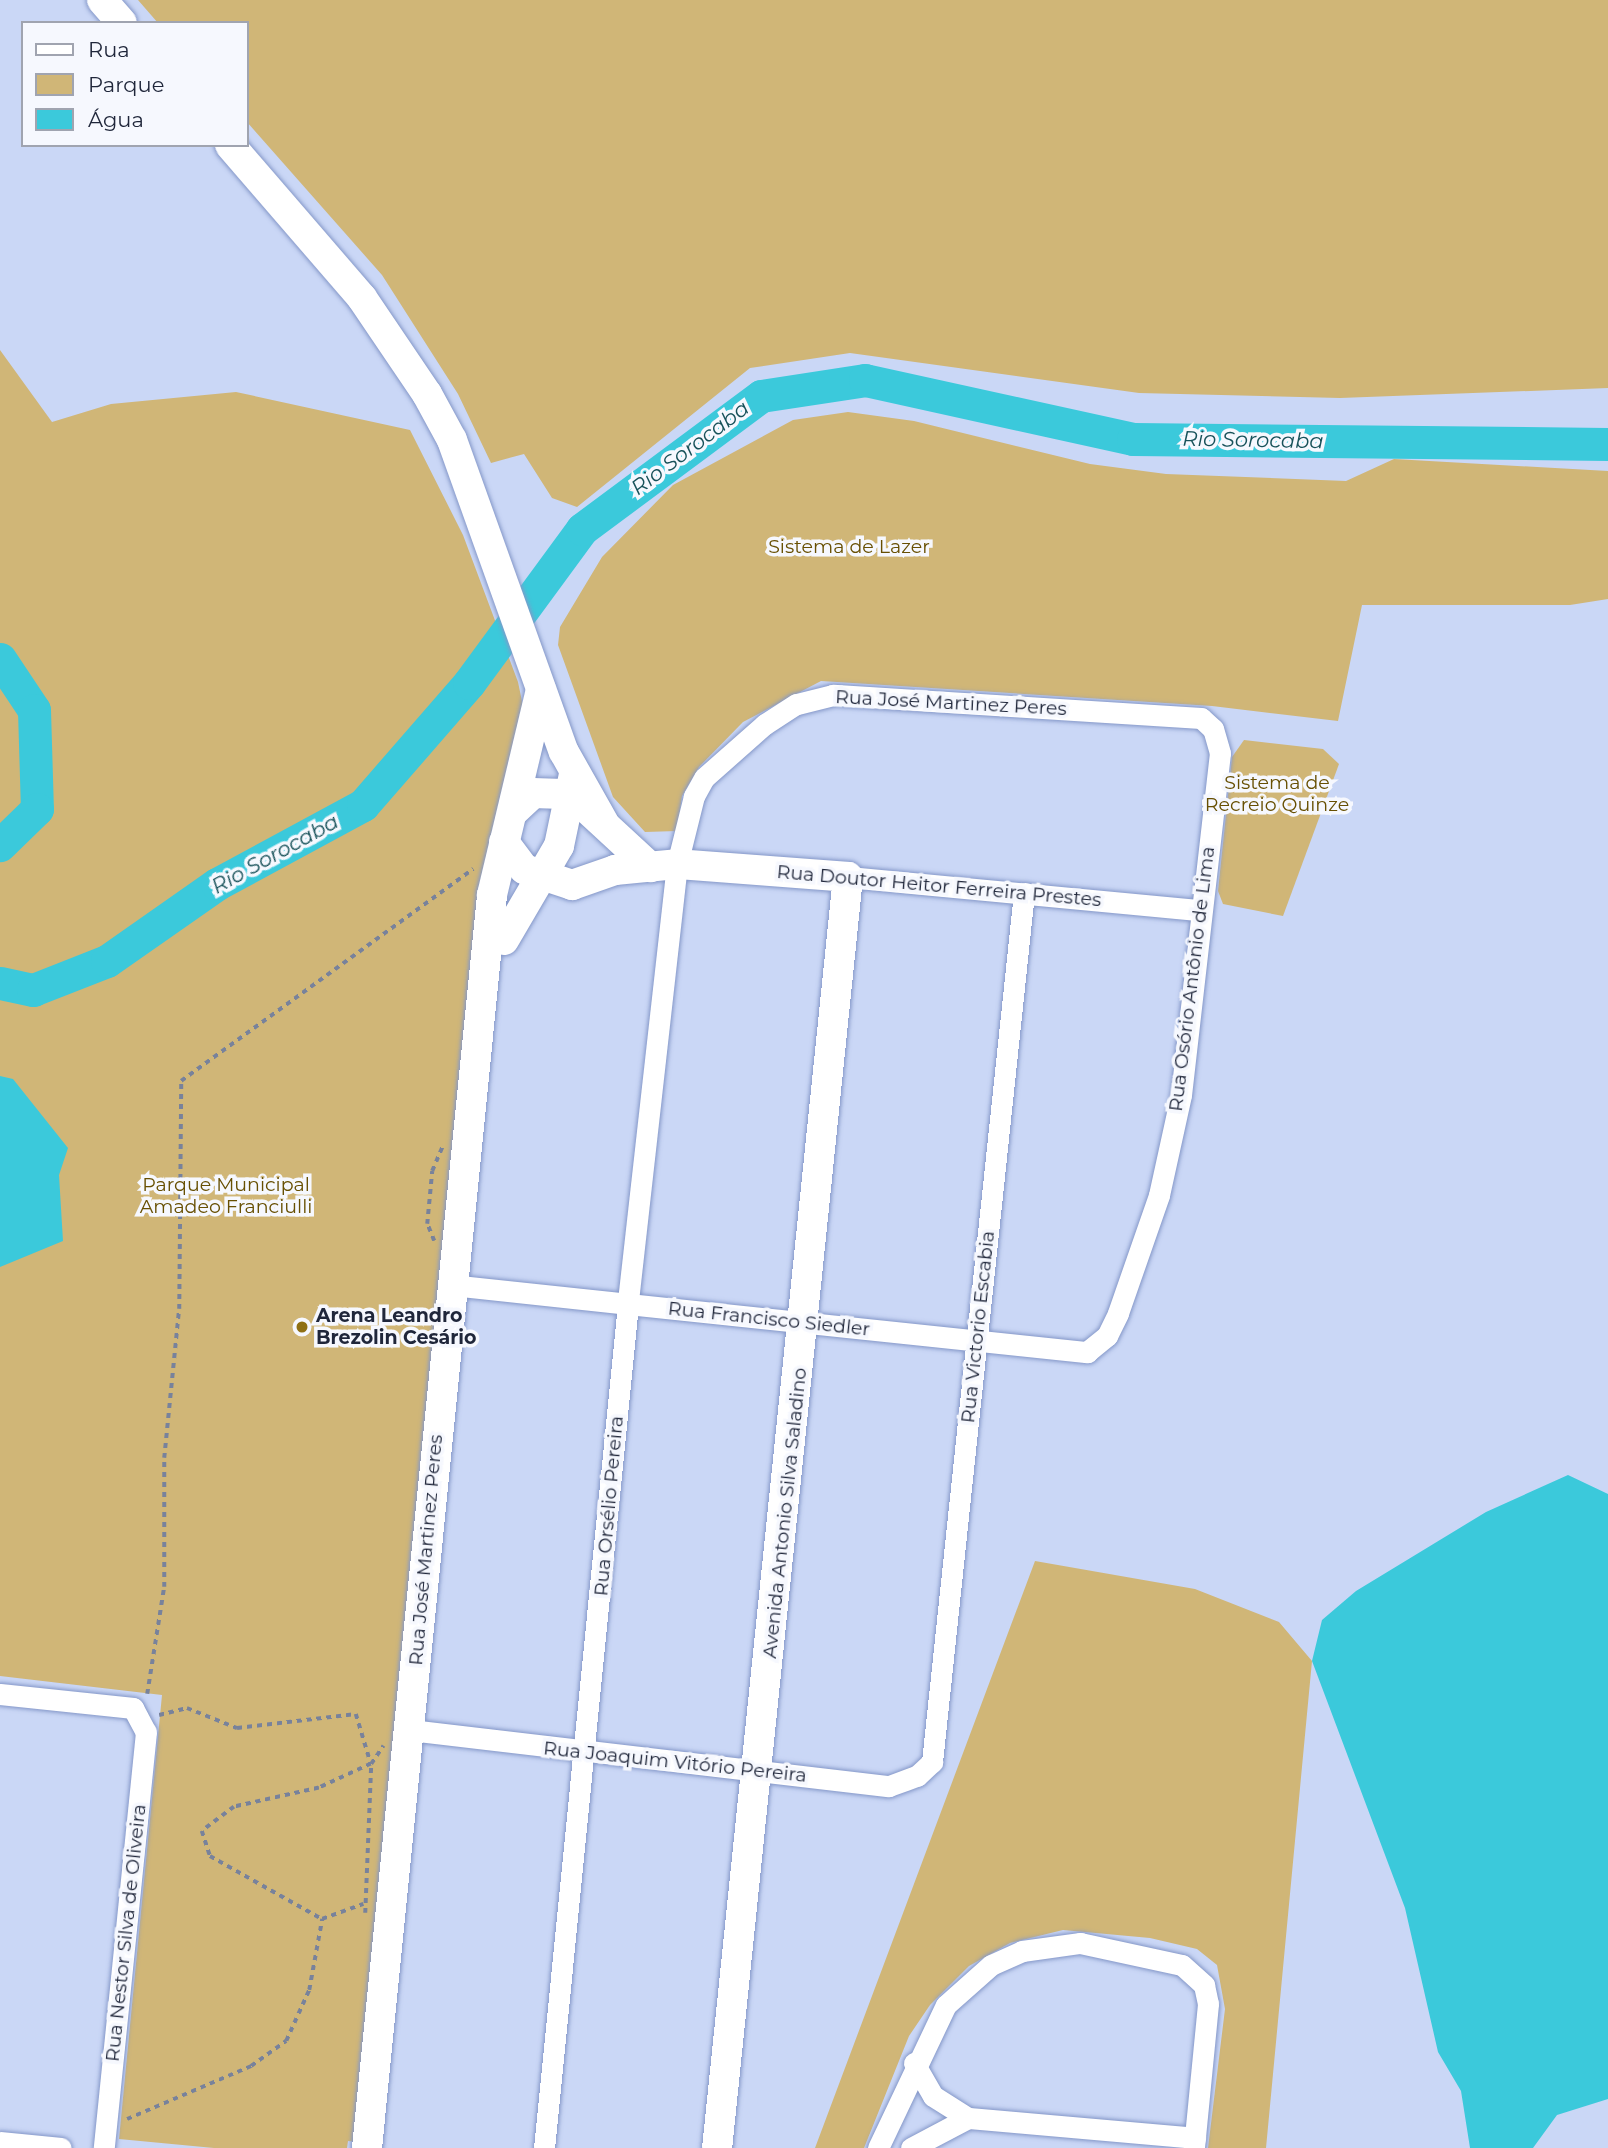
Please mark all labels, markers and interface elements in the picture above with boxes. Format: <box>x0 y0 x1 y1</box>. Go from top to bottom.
legend <box>21 21 248 147</box>
text: Rua <box>88 37 130 62</box>
text: Parque <box>88 72 164 97</box>
text: Água <box>88 107 144 132</box>
water label: Rio Sorocaba <box>626 395 754 501</box>
water label: Rio Sorocaba <box>1182 426 1324 454</box>
park label: Sistema de Lazer <box>768 536 930 558</box>
street label: Rua José Martinez Peres <box>835 686 1067 720</box>
park label: Sistema de Recreio Quinze <box>1205 772 1349 816</box>
water label: Rio Sorocaba <box>207 809 343 899</box>
street label: Rua Osório Antônio de Lima <box>1164 845 1220 1113</box>
street label: Rua Doutor Heitor Ferreira Prestes <box>776 860 1102 912</box>
park label: Parque Municipal Amadeo Franciulli <box>140 1174 312 1218</box>
street label: Rua Victorio Escabia <box>957 1230 999 1424</box>
street label: Rua Francisco Siedler <box>667 1297 871 1341</box>
place label: Arena Leandro Brezolin Cesário <box>316 1305 477 1349</box>
marker: Arena Leandro Brezolin Cesário <box>294 1319 310 1335</box>
street label: Avenida Antonio Silva Saladino <box>758 1367 812 1659</box>
street label: Rua Orsélio Pereira <box>590 1415 628 1597</box>
street label: Rua José Martinez Peres <box>405 1434 447 1666</box>
street label: Rua Joaquim Vitório Pereira <box>542 1737 808 1787</box>
street label: Rua Nestor Silva de Oliveira <box>101 1803 151 2063</box>

